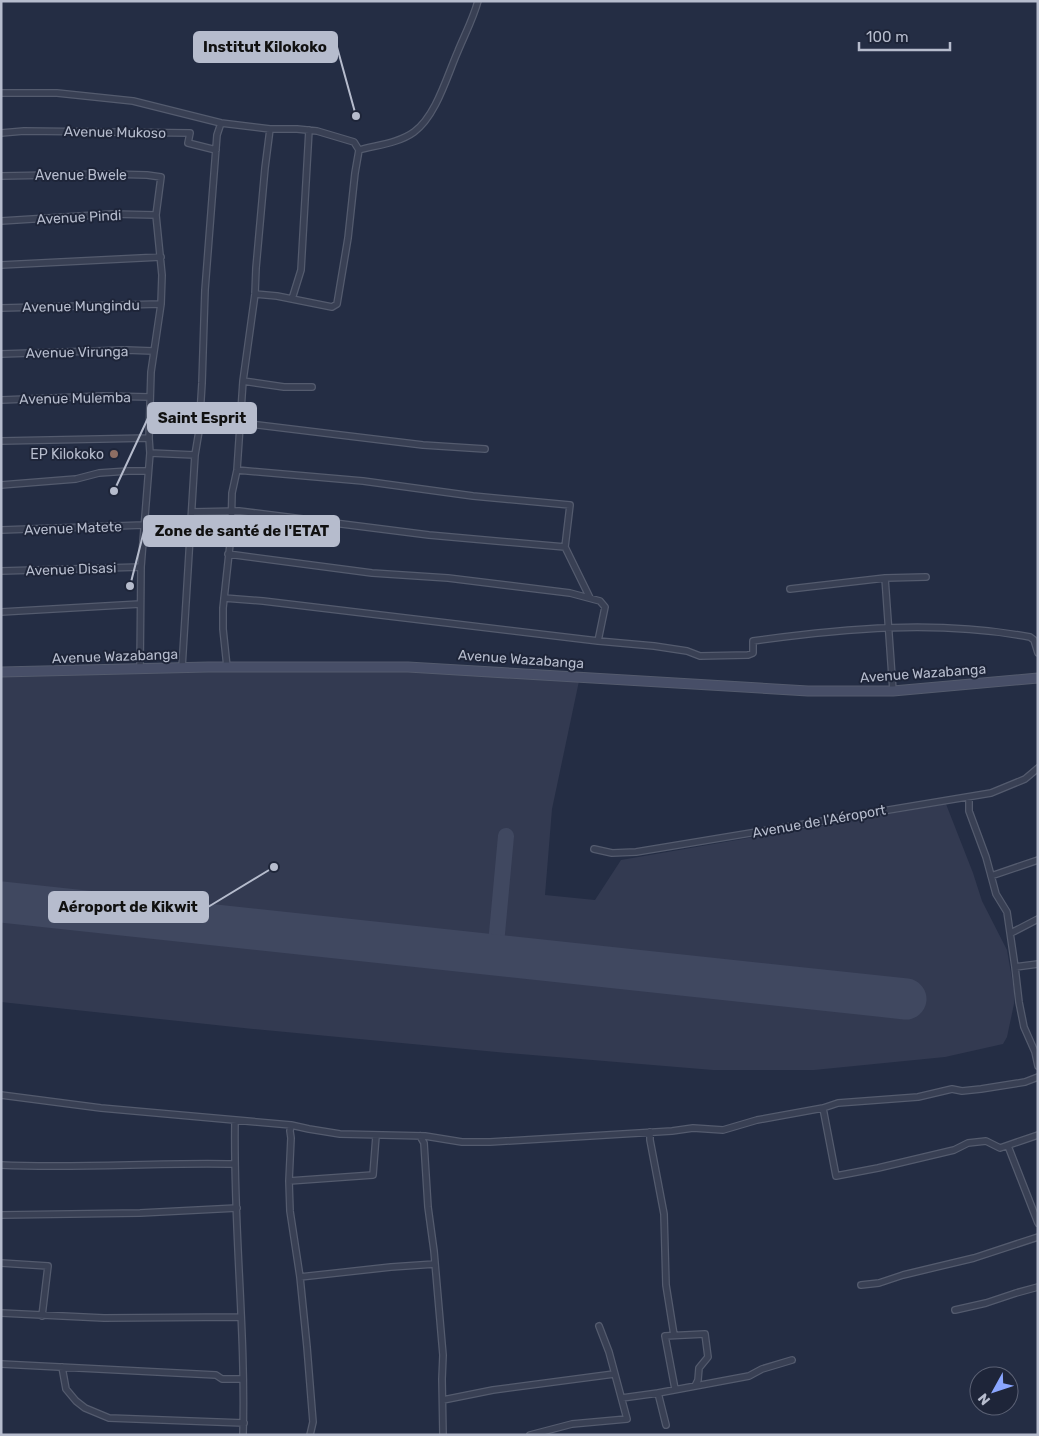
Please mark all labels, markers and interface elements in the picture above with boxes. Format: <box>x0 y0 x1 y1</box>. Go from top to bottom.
scale bar <box>859 20 950 52</box>
text: 100 m <box>866 28 908 46</box>
callout: Institut Kilokoko <box>194 32 337 62</box>
text: Institut Kilokoko <box>203 38 327 56</box>
street label: Avenue Mukoso <box>64 123 166 142</box>
street label: Avenue Bwele <box>35 167 127 184</box>
street label: Avenue Pindi <box>36 207 122 228</box>
street label: Avenue Mungindu <box>22 297 140 316</box>
street label: Avenue Virunga <box>25 343 129 362</box>
street label: Avenue Mulemba <box>19 389 131 408</box>
callout: Saint Esprit <box>148 403 256 433</box>
text: Saint Esprit <box>158 409 246 427</box>
place label: EP Kilokoko <box>30 446 104 463</box>
marker: EP Kilokoko <box>108 448 120 460</box>
callout: Zone de santé de l'ETAT <box>144 516 339 546</box>
street label: Avenue Matete <box>24 518 122 539</box>
text: Zone de santé de l'ETAT <box>155 522 330 540</box>
street label: Avenue Disasi <box>25 559 117 580</box>
street label: Avenue Wazabanga <box>52 646 178 667</box>
street label: Avenue Wazabanga <box>457 647 585 672</box>
street label: Avenue Wazabanga <box>859 661 987 686</box>
street label: Avenue de l'Aéroport <box>751 801 888 842</box>
callout: Aéroport de Kikwit <box>49 892 208 922</box>
text: Aéroport de Kikwit <box>58 898 198 916</box>
north arrow <box>969 1366 1019 1416</box>
text: N <box>975 1390 994 1408</box>

